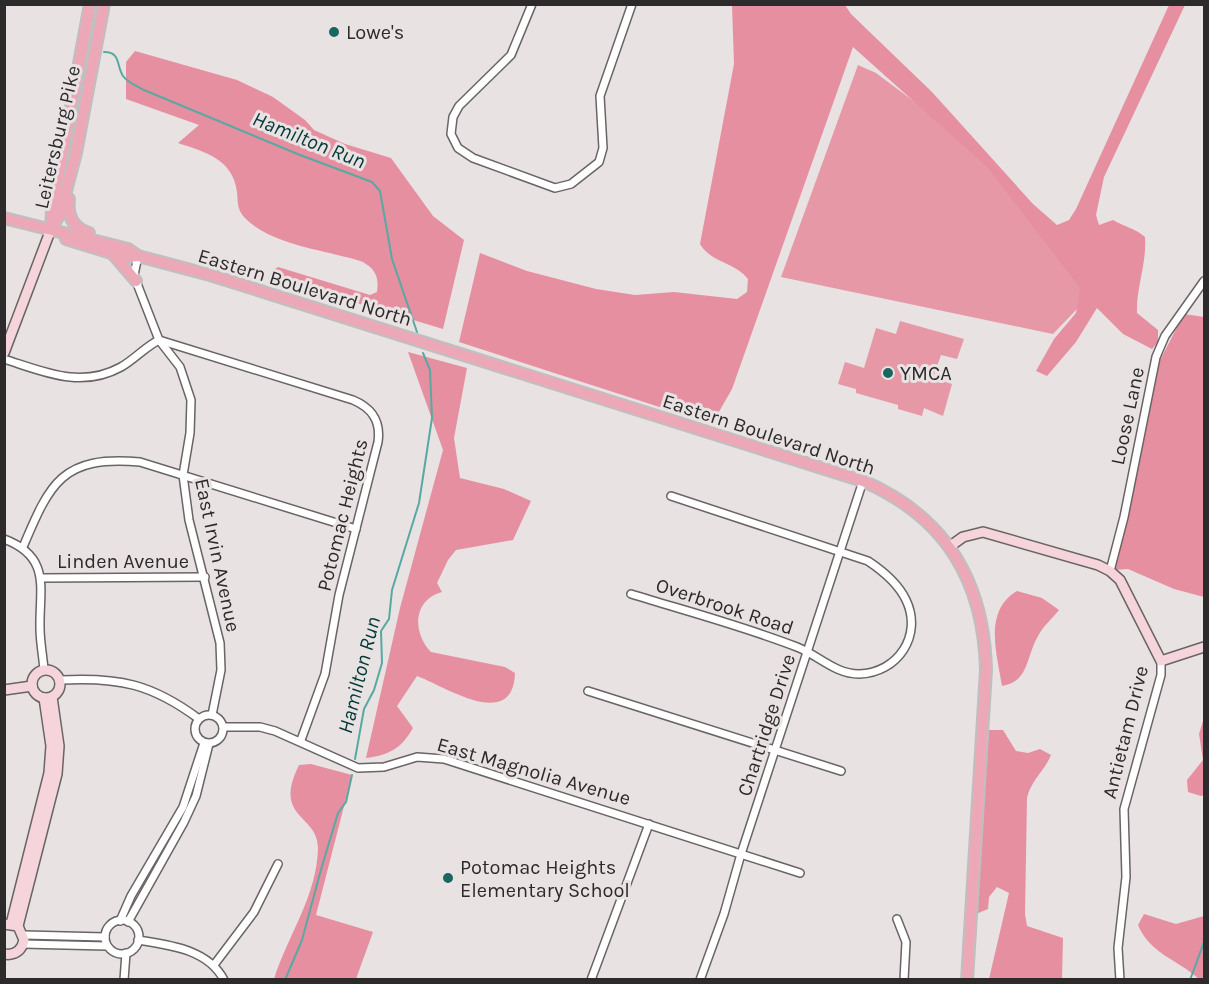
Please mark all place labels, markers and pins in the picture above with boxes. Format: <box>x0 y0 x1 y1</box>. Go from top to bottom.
place label: Lowe's <box>346 21 404 44</box>
marker: Lowe's <box>327 25 341 39</box>
place label: YMCA <box>900 362 952 385</box>
marker: YMCA <box>881 366 895 380</box>
place label: Potomac Heights Elementary School <box>460 856 630 902</box>
marker: Potomac Heights Elementary School <box>441 871 455 885</box>

